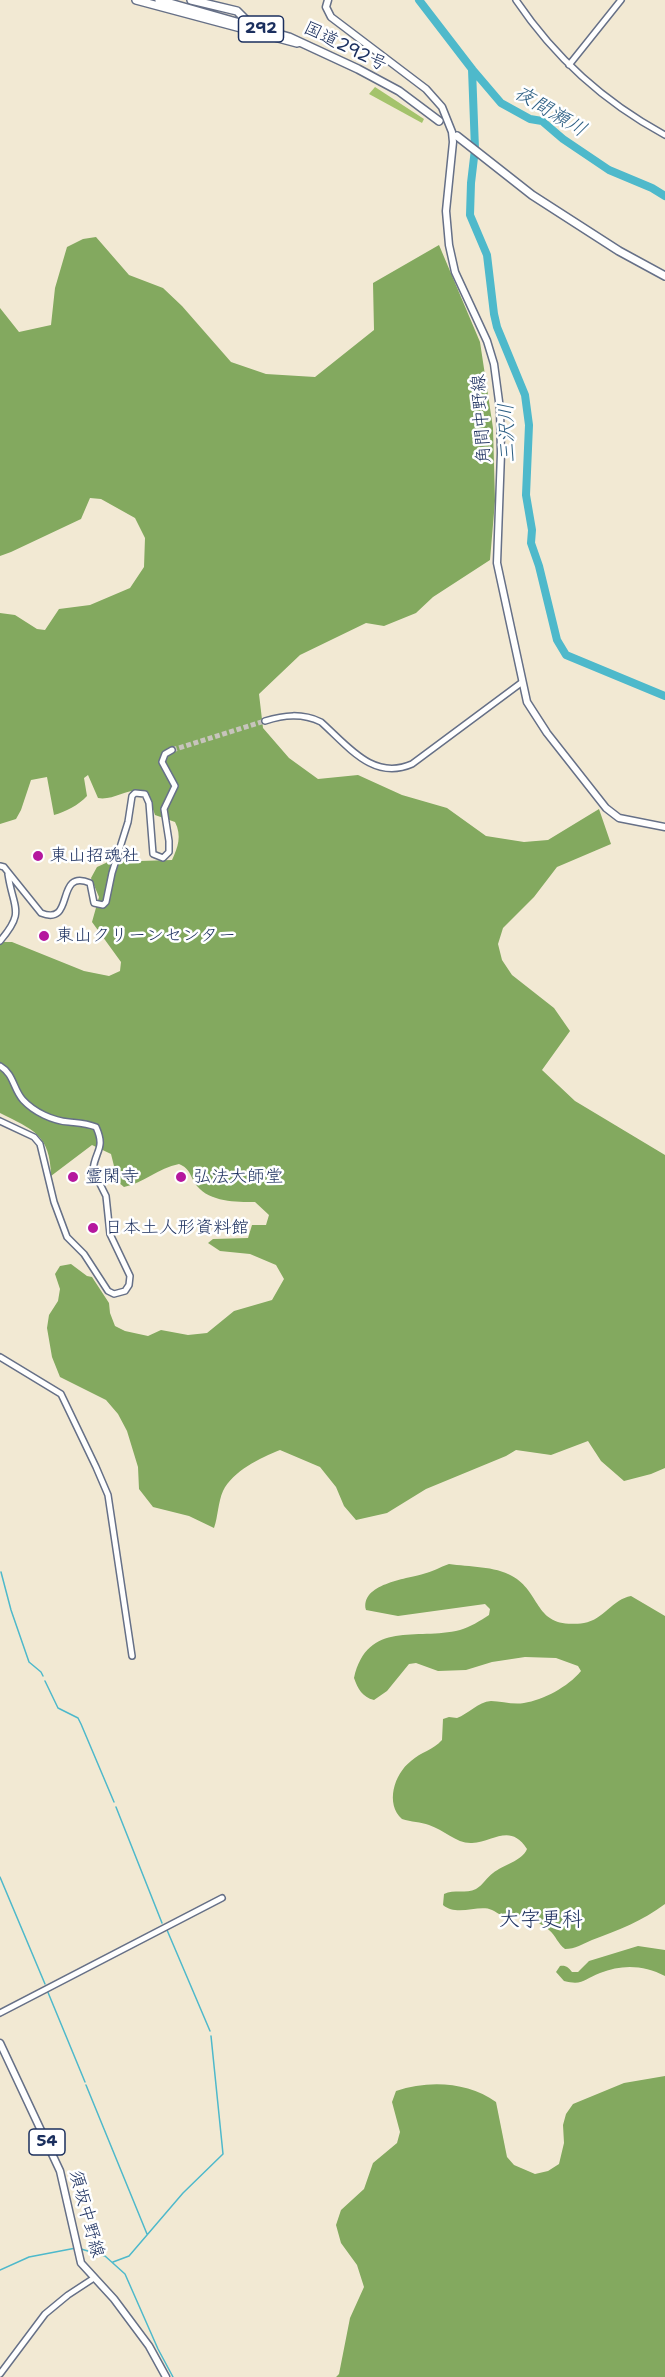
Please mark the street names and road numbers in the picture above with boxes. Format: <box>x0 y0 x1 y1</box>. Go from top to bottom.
road number: 292 <box>238 16 284 42</box>
street label: 国道292号 <box>300 18 390 76</box>
street label: 角間中野線 <box>468 373 496 465</box>
road number: 54 <box>29 2129 65 2155</box>
street label: 須坂中野線 <box>64 2168 108 2260</box>

